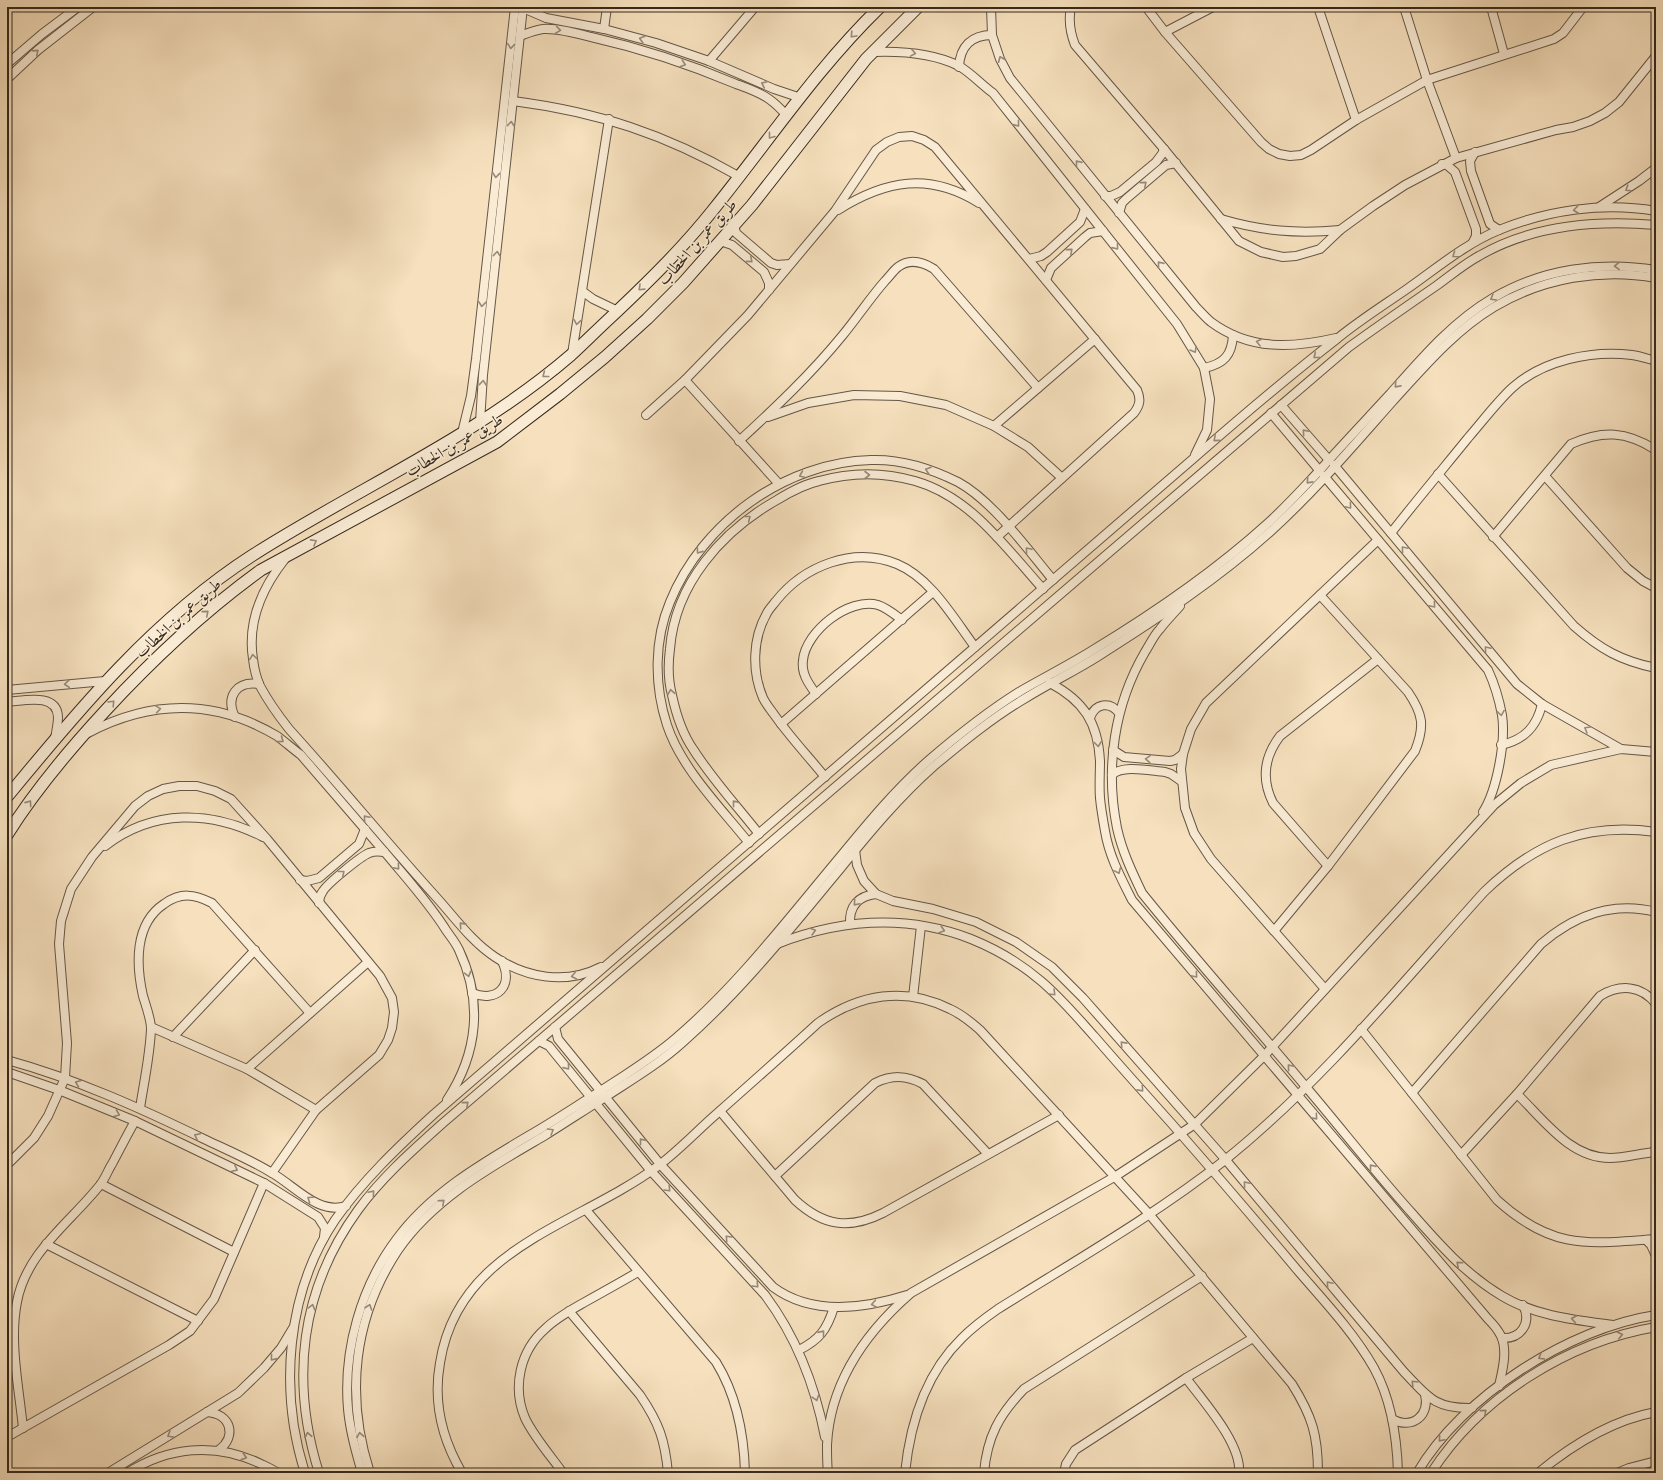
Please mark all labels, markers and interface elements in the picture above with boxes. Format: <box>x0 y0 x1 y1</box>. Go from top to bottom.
one-way arrow <box>554 25 561 34</box>
one-way arrow <box>850 30 858 38</box>
one-way arrow <box>639 35 646 44</box>
one-way arrow <box>506 43 515 49</box>
one-way arrow <box>910 48 916 57</box>
one-way arrow <box>31 50 38 57</box>
one-way arrow <box>997 56 1005 63</box>
one-way arrow <box>679 59 686 67</box>
one-way arrow <box>761 81 768 89</box>
one-way arrow <box>1012 119 1019 126</box>
one-way arrow <box>506 121 515 127</box>
one-way arrow <box>769 132 776 139</box>
one-way arrow <box>1076 160 1083 167</box>
one-way arrow <box>492 172 501 178</box>
one-way arrow <box>1139 182 1146 189</box>
one-way arrow <box>1625 184 1632 191</box>
street label: طريق عمر بن الخطاب <box>653 195 741 290</box>
one-way arrow <box>1572 205 1579 214</box>
one-way arrow <box>1111 243 1118 250</box>
one-way arrow <box>1065 248 1072 255</box>
one-way arrow <box>492 250 501 257</box>
one-way arrow <box>1452 250 1459 258</box>
one-way arrow <box>746 256 753 263</box>
one-way arrow <box>1158 261 1165 268</box>
one-way arrow <box>1614 262 1620 270</box>
one-way arrow <box>638 283 646 291</box>
one-way arrow <box>1490 294 1497 301</box>
one-way arrow <box>478 301 487 307</box>
one-way arrow <box>573 319 582 325</box>
one-way arrow <box>1256 339 1262 347</box>
one-way arrow <box>1190 346 1197 353</box>
one-way arrow <box>1313 351 1320 358</box>
one-way arrow <box>543 371 550 378</box>
one-way arrow <box>478 380 487 386</box>
one-way arrow <box>1395 380 1402 388</box>
street label: طريق عمر بن الخطاب <box>402 409 507 481</box>
one-way arrow <box>1303 429 1310 437</box>
one-way arrow <box>1213 435 1221 442</box>
one-way arrow <box>925 467 932 475</box>
one-way arrow <box>798 470 805 478</box>
one-way arrow <box>864 470 870 479</box>
one-way arrow <box>1307 476 1314 484</box>
one-way arrow <box>1345 501 1352 509</box>
one-way arrow <box>743 516 750 523</box>
one-way arrow <box>309 539 317 546</box>
one-way arrow <box>1402 546 1409 553</box>
one-way arrow <box>697 547 704 554</box>
one-way arrow <box>1026 547 1033 555</box>
street label: طريق عمر بن الخطاب <box>131 574 226 662</box>
one-way arrow <box>1429 601 1436 608</box>
one-way arrow <box>201 611 208 618</box>
one-way arrow <box>1485 646 1492 653</box>
one-way arrow <box>248 654 257 660</box>
one-way arrow <box>63 680 70 689</box>
one-way arrow <box>668 689 676 695</box>
one-way arrow <box>107 700 115 708</box>
one-way arrow <box>155 705 161 714</box>
one-way arrow <box>1496 710 1505 716</box>
one-way arrow <box>1584 727 1591 734</box>
one-way arrow <box>277 735 284 743</box>
one-way arrow <box>1093 741 1102 747</box>
one-way arrow <box>1145 755 1151 764</box>
one-way arrow <box>24 800 32 807</box>
one-way arrow <box>733 801 740 808</box>
one-way arrow <box>364 815 371 822</box>
one-way arrow <box>392 862 399 869</box>
one-way arrow <box>1113 867 1121 875</box>
one-way arrow <box>338 871 345 878</box>
one-way arrow <box>854 899 861 906</box>
one-way arrow <box>459 922 467 930</box>
one-way arrow <box>938 925 945 934</box>
one-way arrow <box>810 928 816 936</box>
one-way arrow <box>1190 970 1197 977</box>
one-way arrow <box>463 971 471 977</box>
one-way arrow <box>571 972 578 980</box>
one-way arrow <box>1048 988 1056 996</box>
one-way arrow <box>1121 1041 1128 1049</box>
one-way arrow <box>562 1063 569 1070</box>
one-way arrow <box>1287 1064 1294 1072</box>
one-way arrow <box>75 1079 82 1087</box>
one-way arrow <box>1136 1084 1143 1092</box>
one-way arrow <box>461 1101 469 1108</box>
one-way arrow <box>114 1109 121 1117</box>
one-way arrow <box>1311 1112 1318 1119</box>
one-way arrow <box>547 1129 554 1136</box>
one-way arrow <box>194 1133 201 1141</box>
one-way arrow <box>639 1139 646 1146</box>
one-way arrow <box>231 1164 238 1172</box>
one-way arrow <box>1370 1165 1377 1172</box>
one-way arrow <box>1244 1181 1251 1189</box>
one-way arrow <box>663 1184 670 1192</box>
one-way arrow <box>367 1190 374 1198</box>
one-way arrow <box>308 1197 315 1204</box>
one-way arrow <box>438 1200 445 1207</box>
one-way arrow <box>725 1235 733 1243</box>
one-way arrow <box>1456 1261 1464 1269</box>
one-way arrow <box>751 1280 758 1287</box>
one-way arrow <box>1327 1281 1334 1289</box>
one-way arrow <box>871 1299 877 1308</box>
one-way arrow <box>307 1303 315 1310</box>
one-way arrow <box>365 1304 373 1311</box>
one-way arrow <box>1571 1316 1578 1324</box>
one-way arrow <box>817 1330 824 1338</box>
one-way arrow <box>1617 1332 1624 1340</box>
one-way arrow <box>270 1353 277 1360</box>
one-way arrow <box>1538 1353 1545 1360</box>
one-way arrow <box>1411 1380 1419 1388</box>
one-way arrow <box>811 1394 820 1401</box>
one-way arrow <box>1479 1410 1486 1417</box>
one-way arrow <box>167 1431 174 1438</box>
one-way arrow <box>305 1432 313 1439</box>
one-way arrow <box>356 1432 365 1439</box>
one-way arrow <box>1439 1435 1446 1442</box>
one-way arrow <box>240 1452 247 1461</box>

